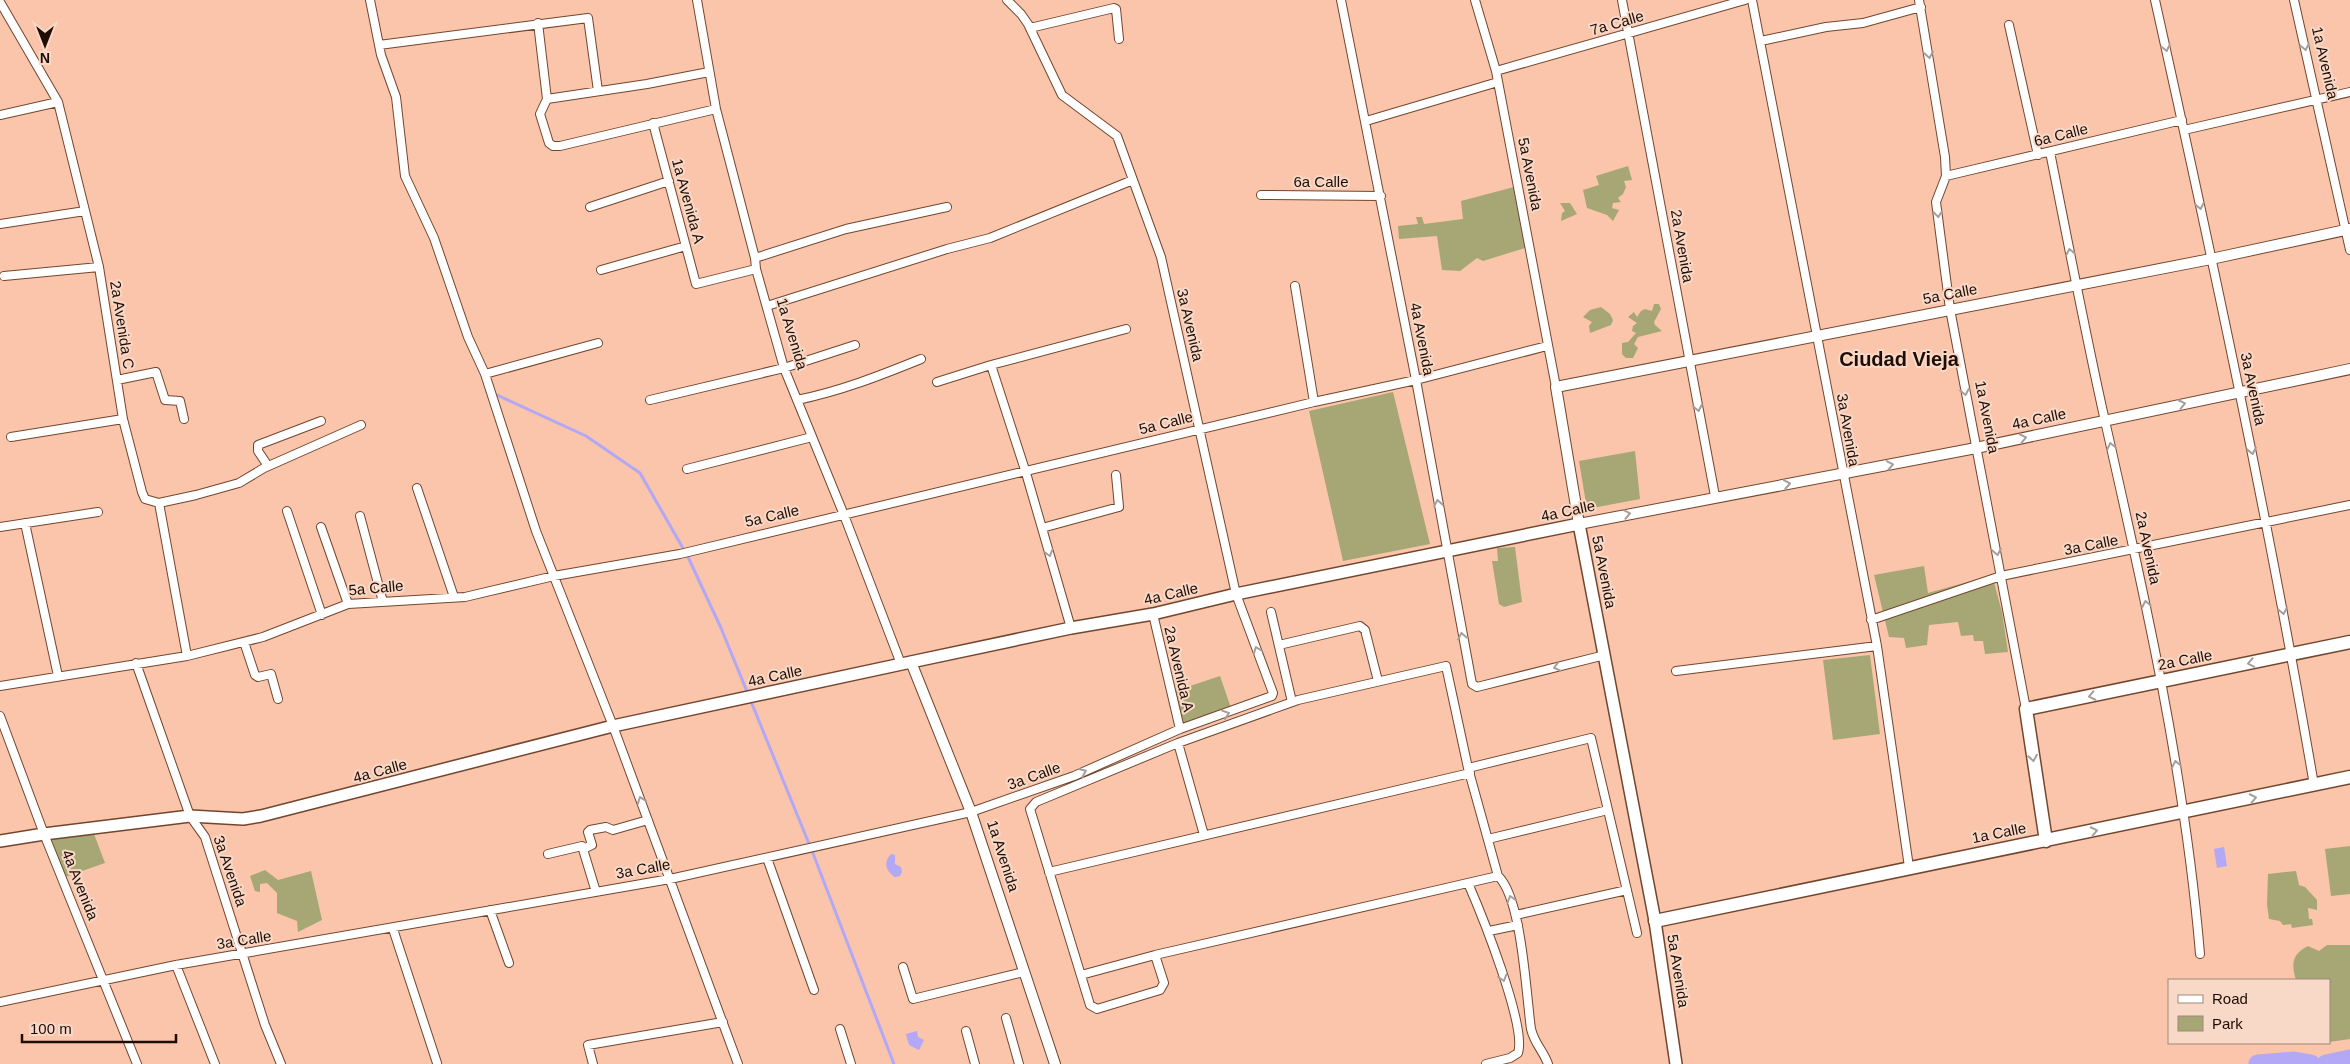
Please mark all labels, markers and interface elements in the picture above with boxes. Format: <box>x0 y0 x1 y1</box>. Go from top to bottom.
street label: 7a Calle <box>1588 7 1646 38</box>
north arrow <box>20 20 70 70</box>
street label: 1a Avenida <box>2309 25 2342 101</box>
one-way arrow <box>2160 43 2171 52</box>
one-way arrow <box>2299 43 2310 52</box>
text: N <box>40 50 50 66</box>
one-way arrow <box>1923 51 1934 59</box>
street label: 6a Calle <box>2032 120 2090 149</box>
street label: 5a Avenida <box>1515 136 1546 212</box>
street label: 1a Avenida A <box>669 157 708 245</box>
street label: 6a Calle <box>1293 173 1349 190</box>
one-way arrow <box>2194 202 2205 211</box>
street label: 2a Avenida <box>1668 208 1697 284</box>
one-way arrow <box>1932 211 1943 219</box>
one-way arrow <box>2065 248 2076 257</box>
street label: 2a Avenida C <box>107 280 138 370</box>
street label: 5a Calle <box>1921 280 1979 307</box>
street label: 3a Avenida <box>1174 287 1207 363</box>
street label: 1a Avenida <box>774 296 812 372</box>
street label: 4a Avenida <box>1407 301 1438 377</box>
district label: Ciudad Vieja <box>1839 348 1960 370</box>
street label: 3a Avenida <box>2237 351 2270 427</box>
street label: 1a Avenida <box>1972 379 2003 455</box>
one-way arrow <box>1960 388 1970 397</box>
street label: 3a Avenida <box>1834 392 1863 468</box>
one-way arrow <box>2178 399 2187 409</box>
one-way arrow <box>1692 404 1703 413</box>
street label: 4a Calle <box>2010 404 2068 433</box>
street label: 5a Calle <box>1137 408 1195 437</box>
one-way arrow <box>2019 433 2028 444</box>
one-way arrow <box>2106 441 2117 450</box>
one-way arrow <box>2246 447 2257 455</box>
one-way arrow <box>1886 460 1894 470</box>
one-way arrow <box>1782 479 1791 489</box>
street label: 4a Calle <box>1539 496 1597 525</box>
one-way arrow <box>1433 499 1443 507</box>
street label: 5a Calle <box>743 501 801 530</box>
one-way arrow <box>1622 509 1631 520</box>
street label: 2a Avenida <box>2132 510 2165 586</box>
street label: 3a Calle <box>2062 531 2120 558</box>
street label: 5a Avenida <box>1589 534 1620 610</box>
one-way arrow <box>1991 547 2001 556</box>
one-way arrow <box>1044 549 1054 557</box>
street label: 5a Calle <box>348 577 404 598</box>
street label: 4a Calle <box>1142 579 1200 608</box>
one-way arrow <box>2141 600 2151 609</box>
one-way arrow <box>2277 606 2287 615</box>
street label: 2a Avenida A <box>1161 624 1198 713</box>
one-way arrow <box>1458 632 1468 641</box>
street label: 2a Calle <box>2156 646 2214 673</box>
one-way arrow <box>1253 647 1263 655</box>
one-way arrow <box>2247 658 2255 668</box>
street label: 4a Calle <box>746 661 804 690</box>
one-way arrow <box>1554 661 1562 671</box>
one-way arrow <box>2087 690 2096 701</box>
one-way arrow <box>1221 709 1229 719</box>
one-way arrow <box>2028 753 2038 762</box>
street label: 4a Calle <box>351 755 409 786</box>
street label: 3a Calle <box>1005 758 1063 793</box>
one-way arrow <box>2171 760 2182 768</box>
one-way arrow <box>1078 768 1087 779</box>
one-way arrow <box>2248 793 2257 803</box>
one-way arrow <box>637 797 647 805</box>
street label: 1a Avenida <box>984 818 1023 894</box>
street label: 1a Calle <box>1970 819 2028 846</box>
one-way arrow <box>2089 826 2098 837</box>
street label: 3a Avenida <box>210 833 251 909</box>
street label: 4a Avenida <box>59 847 102 923</box>
street label: 3a Calle <box>614 855 671 882</box>
one-way arrow <box>1506 895 1516 903</box>
street label: 3a Calle <box>215 927 272 952</box>
street label: 5a Avenida <box>1664 933 1693 1009</box>
one-way arrow <box>1498 973 1508 982</box>
legend <box>2168 979 2330 1044</box>
text: Road <box>2212 990 2248 1007</box>
scale bar <box>22 1012 176 1044</box>
text: Park <box>2212 1015 2243 1032</box>
text: 100 m <box>30 1020 72 1037</box>

